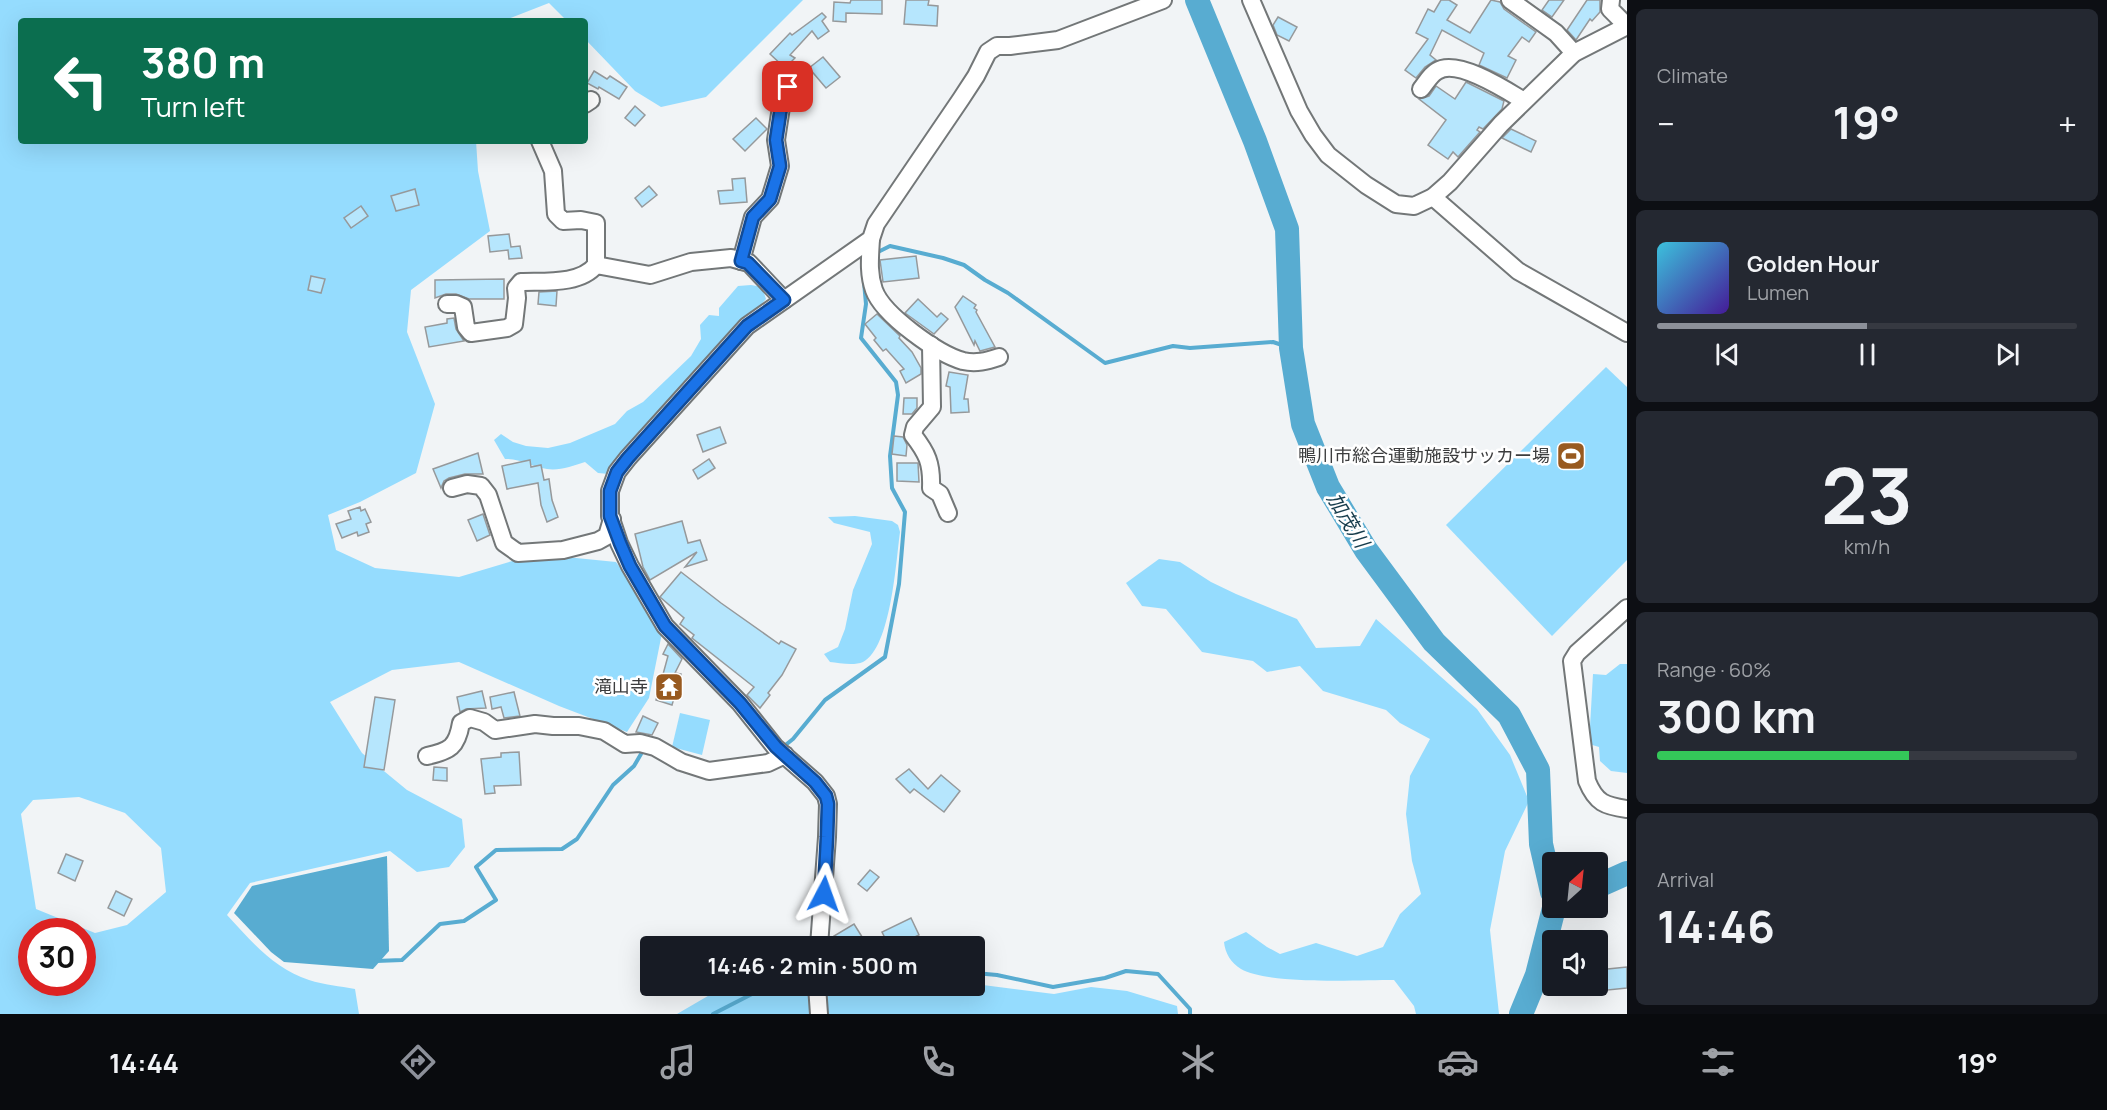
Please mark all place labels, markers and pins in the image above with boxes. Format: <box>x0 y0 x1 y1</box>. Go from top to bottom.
pin <box>762 61 813 112</box>
sports icon: 鴨川市総合運動施設サッカー場 <box>1555 440 1587 472</box>
place label: 鴨川市総合運動施設サッカー場 <box>1298 443 1550 467</box>
temple icon: 滝山寺 <box>653 671 685 703</box>
place label: 滝山寺 <box>594 674 648 698</box>

